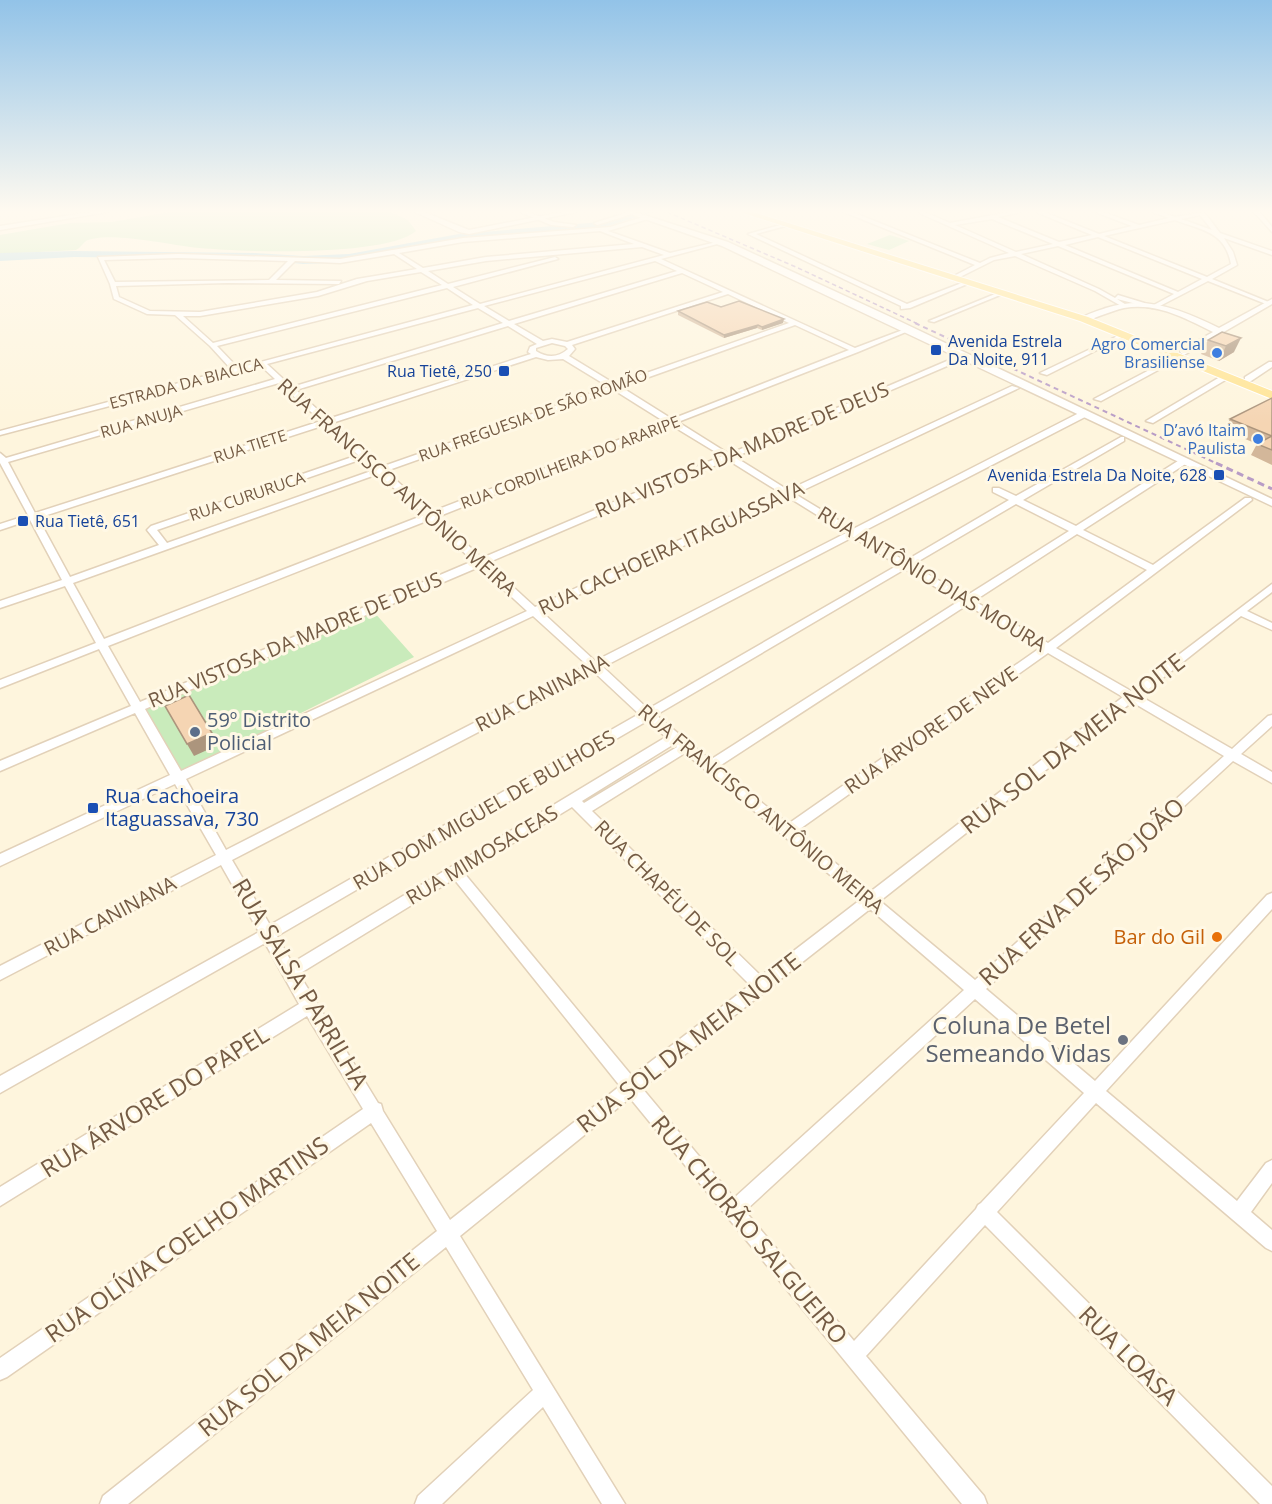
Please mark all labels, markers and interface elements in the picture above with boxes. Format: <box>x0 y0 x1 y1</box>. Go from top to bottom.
place label: Avenida Estrela Da Noite, 911 <box>948 330 1062 370</box>
place label: Agro Comercial Brasiliense <box>1091 333 1205 373</box>
marker: Avenida Estrela Da Noite, 911 <box>929 343 943 357</box>
marker: Agro Comercial Brasiliense <box>1210 346 1224 360</box>
street label: ESTRADA DA BIACICA <box>107 352 266 414</box>
place label: Rua Tietê, 250 <box>387 360 492 382</box>
street label: RUA FREGUESIA DE SÃO ROMÃO <box>416 363 650 467</box>
marker: Rua Tietê, 250 <box>497 364 511 378</box>
street label: RUA FRANCISCO ANTÔNIO MEIRA <box>272 372 523 602</box>
street label: RUA VISTOSA DA MADRE DE DEUS <box>591 375 893 524</box>
street label: RUA ANUJA <box>98 399 185 443</box>
street label: RUA CORDILHEIRA DO ARARIPE <box>457 410 683 514</box>
place label: D’avó Itaim Paulista <box>1163 419 1246 459</box>
street label: RUA TIETE <box>211 424 289 468</box>
marker: D’avó Itaim Paulista <box>1251 432 1265 446</box>
place label: Avenida Estrela Da Noite, 628 <box>988 464 1207 486</box>
street label: RUA CURURUCA <box>186 466 309 526</box>
marker: Avenida Estrela Da Noite, 628 <box>1212 468 1226 482</box>
street label: RUA CACHOEIRA ITAGUASSAVA <box>534 474 808 621</box>
street label: RUA ANTÔNIO DIAS MOURA <box>813 499 1052 658</box>
place label: Rua Tietê, 651 <box>35 510 140 532</box>
marker: Rua Tietê, 651 <box>16 514 30 528</box>
street label: RUA VISTOSA DA MADRE DE DEUS <box>144 565 446 714</box>
street label: RUA SOL DA MEIA NOITE <box>953 645 1191 841</box>
street label: RUA CANINANA <box>471 647 613 738</box>
street label: RUA ÁRVORE DE NEVE <box>839 659 1023 800</box>
street label: RUA FRANCISCO ANTÔNIO MEIRA <box>633 698 890 920</box>
place label: 59º Distrito Policial <box>207 706 311 756</box>
street label: RUA DOM MIGUEL DE BULHOES <box>348 723 620 896</box>
marker: 59º Distrito Policial <box>188 725 202 739</box>
place label: Rua Cachoeira Itaguassava, 730 <box>105 782 259 832</box>
street label: RUA ERVA DE SÃO JOÃO <box>971 789 1191 992</box>
street label: RUA MIMOSACEAS <box>401 798 563 911</box>
marker: Rua Cachoeira Itaguassava, 730 <box>86 801 100 815</box>
street label: RUA CHAPÉU DE SOL <box>589 814 746 971</box>
street label: RUA CANINANA <box>39 869 181 962</box>
street label: RUA SALSA PARRILHA <box>225 872 378 1095</box>
place label: Bar do Gil <box>1113 923 1205 950</box>
marker: Bar do Gil <box>1210 930 1224 944</box>
street label: RUA SOL DA MEIA NOITE <box>569 944 807 1140</box>
place label: Coluna De Betel Semeando Vidas <box>925 1008 1111 1069</box>
street label: RUA ÁRVORE DO PAPEL <box>34 1017 275 1184</box>
marker: Coluna De Betel Semeando Vidas <box>1116 1033 1130 1047</box>
street label: RUA CHORÃO SALGUEIRO <box>644 1108 856 1350</box>
street label: RUA OLÍVIA COELHO MARTINS <box>38 1128 334 1350</box>
street label: RUA SOL DA MEIA NOITE <box>190 1244 426 1444</box>
street label: RUA LOASA <box>1072 1298 1187 1413</box>

